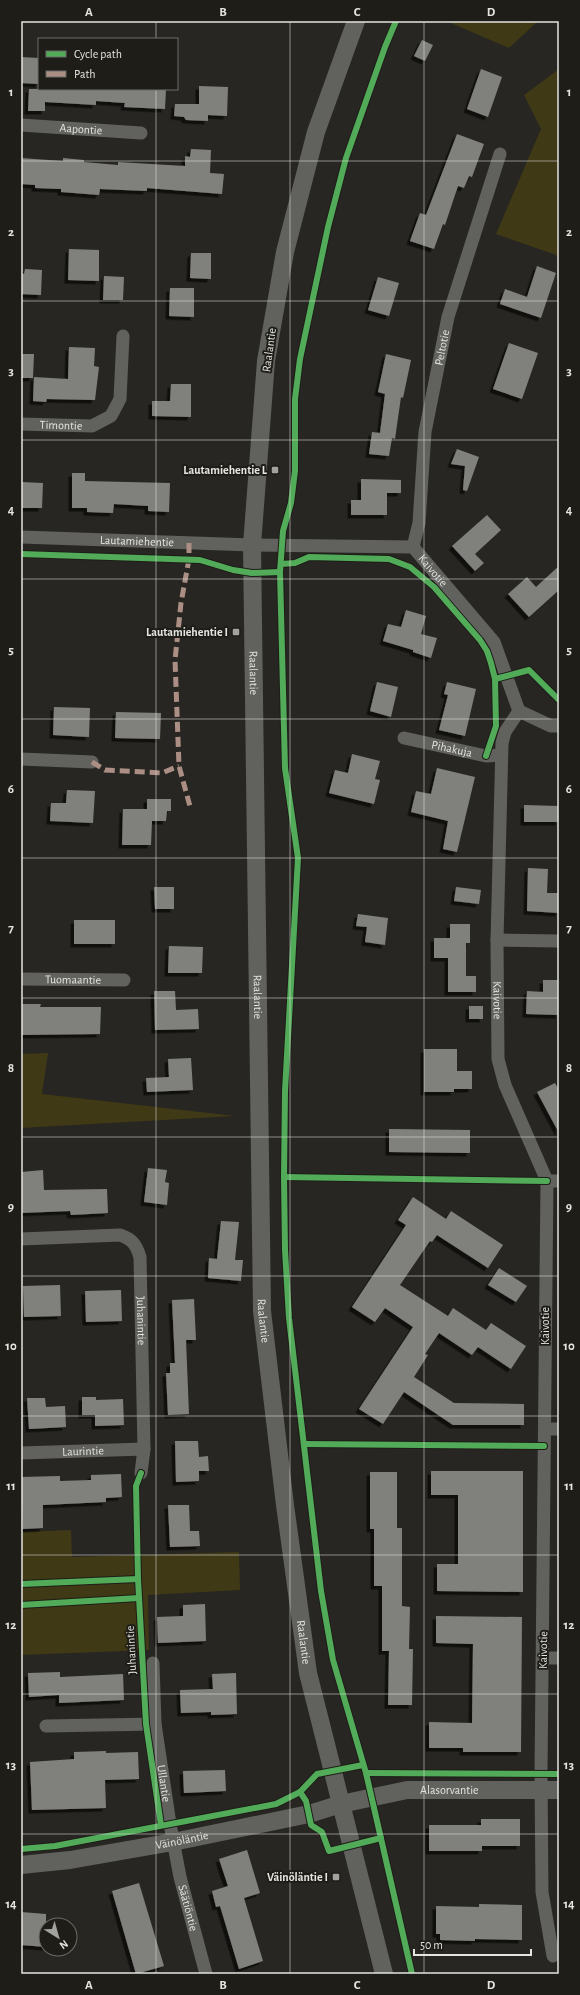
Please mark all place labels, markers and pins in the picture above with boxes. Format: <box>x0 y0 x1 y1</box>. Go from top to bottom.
place label: Lautamiehentie L <box>183 464 268 476</box>
marker: Lautamiehentie L <box>270 465 280 475</box>
place label: Lautamiehentie I <box>146 626 228 638</box>
marker: Lautamiehentie I <box>231 627 241 637</box>
place label: Väinöläntie I <box>267 1871 328 1883</box>
marker: Väinöläntie I <box>331 1872 341 1882</box>

